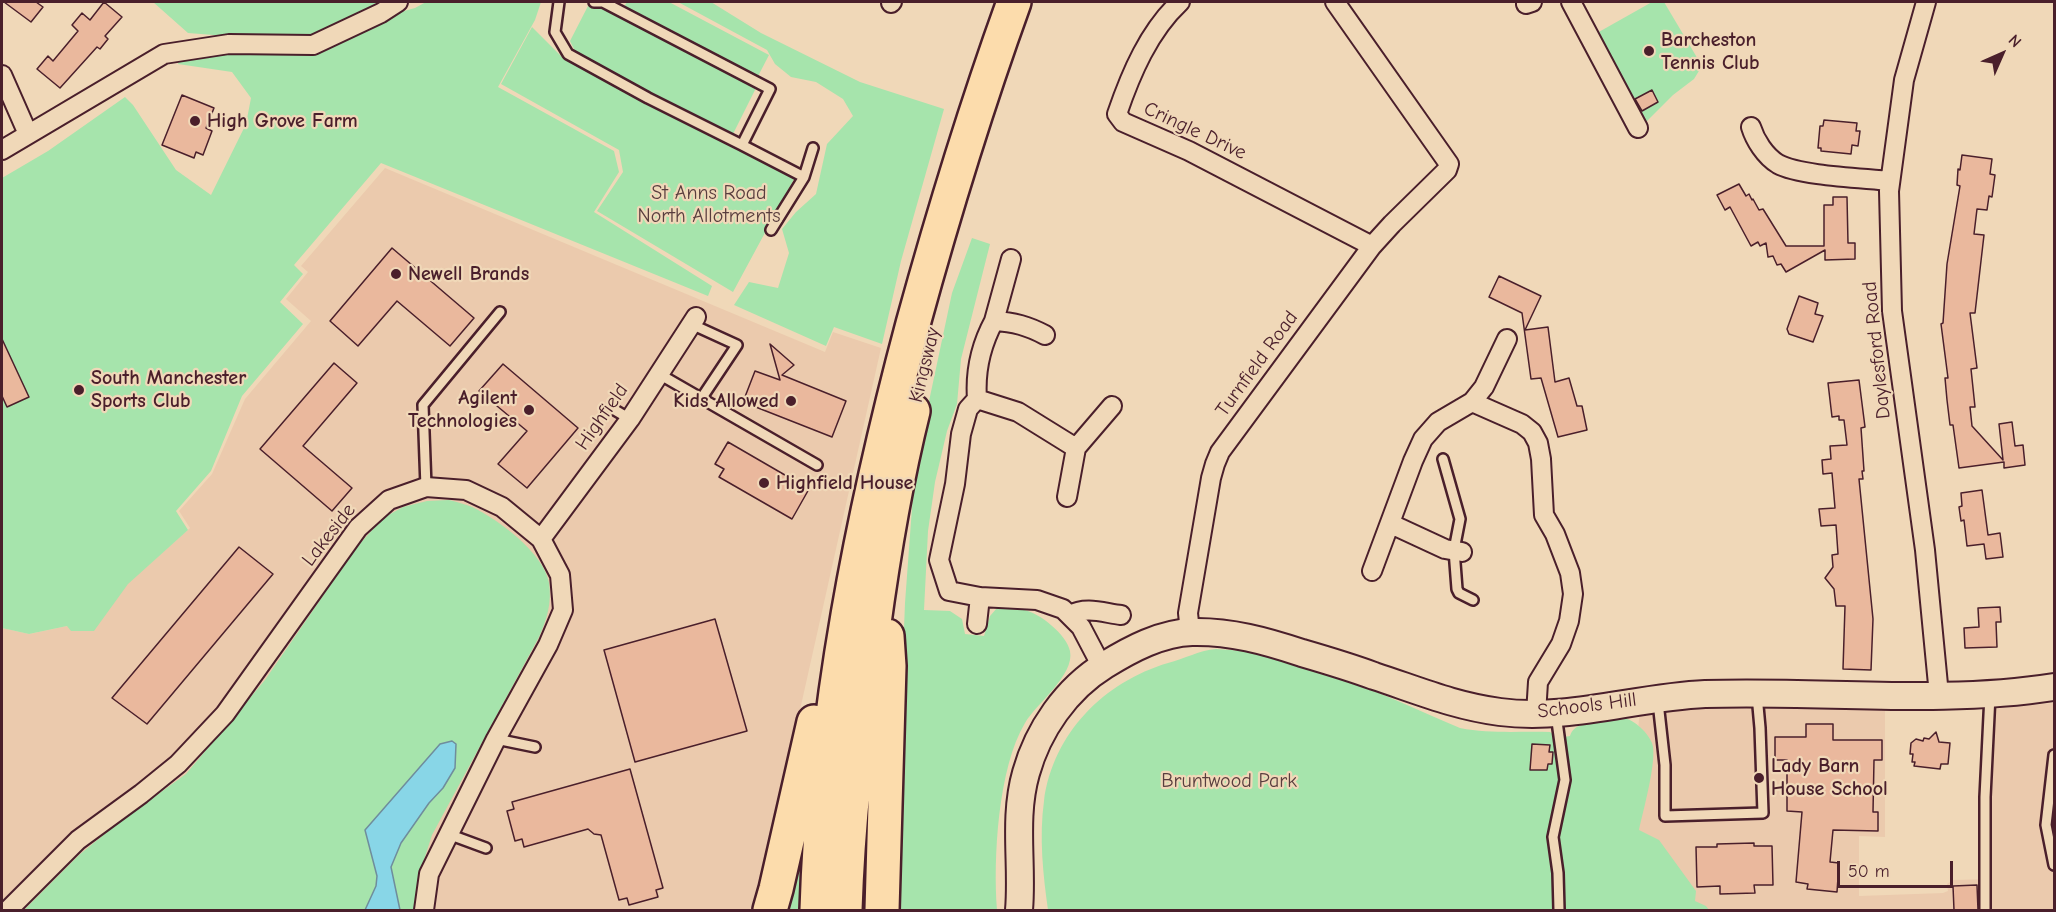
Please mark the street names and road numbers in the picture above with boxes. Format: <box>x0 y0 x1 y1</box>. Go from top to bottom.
street label: Cringle Drive <box>1140 97 1250 165</box>
street label: Daylesford Road <box>1858 280 1896 420</box>
street label: Turnfield Road <box>1211 307 1303 421</box>
street label: Kingsway <box>904 325 946 405</box>
street label: Highfield <box>571 379 633 455</box>
street label: Lakeside <box>297 499 361 571</box>
street label: Schools Hill <box>1536 688 1638 724</box>

